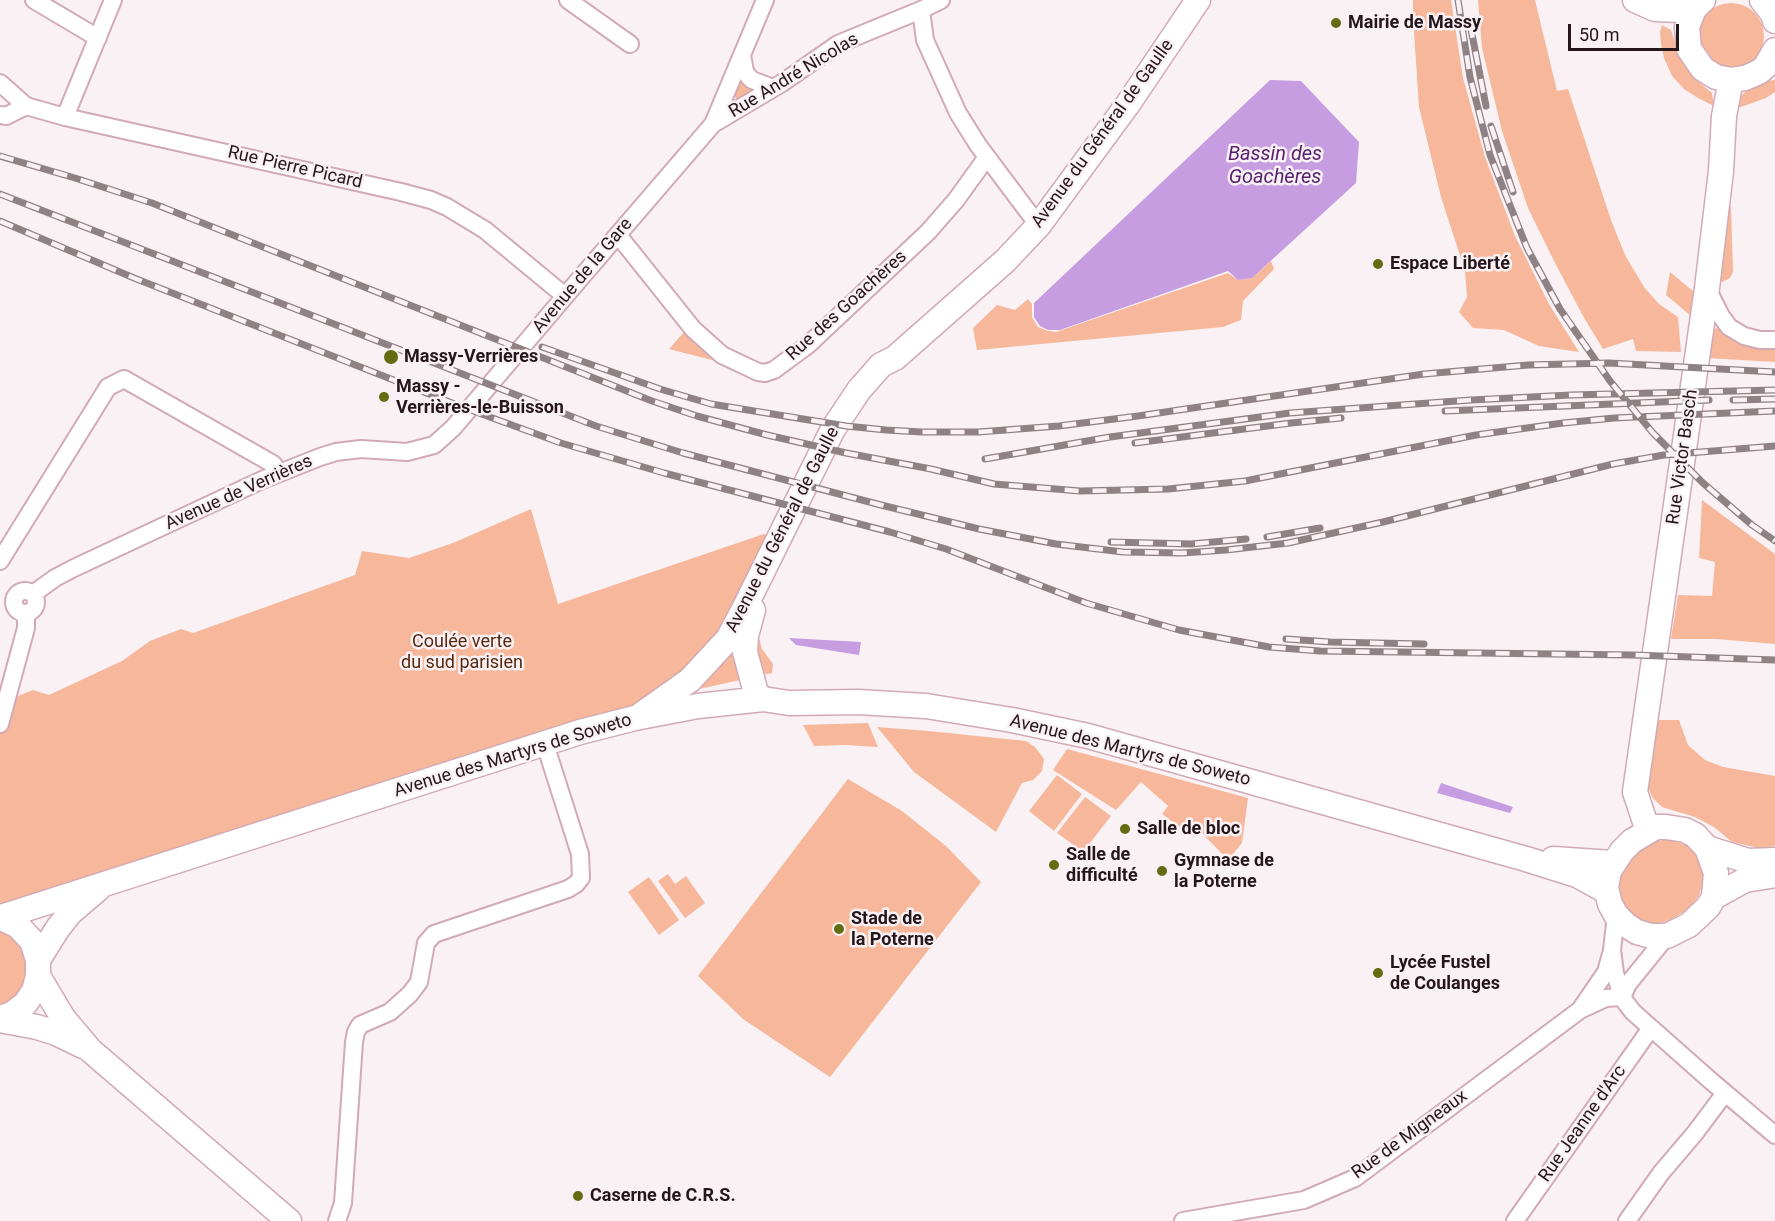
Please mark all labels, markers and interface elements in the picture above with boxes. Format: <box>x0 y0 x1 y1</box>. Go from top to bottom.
place label: Mairie de Massy <box>1348 12 1481 34</box>
scale bar <box>1571 12 1682 50</box>
marker: Mairie de Massy <box>1329 16 1343 30</box>
text: 50 m <box>1579 24 1619 45</box>
street label: Rue André Nicolas <box>725 29 863 123</box>
street label: Avenue du Général de Gaulle <box>1027 35 1179 233</box>
street label: Rue Pierre Picard <box>226 142 364 194</box>
water label: Bassin des Goachères <box>1228 143 1322 190</box>
street label: Avenue de la Gare <box>529 214 637 338</box>
street label: Rue des Goachères <box>782 246 912 366</box>
place label: Espace Liberté <box>1390 253 1510 275</box>
marker: Espace Liberté <box>1371 257 1385 271</box>
place label: Massy-Verrières <box>404 346 538 368</box>
marker: Massy-Verrières <box>382 348 400 366</box>
place label: Massy - Verrières-le-Buisson <box>396 376 564 418</box>
street label: Rue Victor Basch <box>1663 388 1703 526</box>
marker: Massy - Verrières-le-Buisson <box>377 390 391 404</box>
street label: Avenue du Général de Gaulle <box>722 424 844 636</box>
street label: Avenue de Verrières <box>162 451 316 535</box>
park label: Coulée verte du sud parisien <box>401 631 523 674</box>
street label: Avenue des Martyrs de Soweto <box>392 710 634 802</box>
street label: Avenue des Martyrs de Soweto <box>1007 711 1253 791</box>
place label: Salle de bloc <box>1137 818 1240 840</box>
marker: Salle de bloc <box>1118 822 1132 836</box>
place label: Salle de difficulté <box>1066 844 1138 886</box>
place label: Gymnase de la Poterne <box>1174 850 1274 892</box>
marker: Salle de difficulté <box>1047 858 1061 872</box>
marker: Gymnase de la Poterne <box>1155 864 1169 878</box>
place label: Stade de la Poterne <box>851 908 934 950</box>
marker: Stade de la Poterne <box>832 922 846 936</box>
place label: Lycée Fustel de Coulanges <box>1390 952 1500 994</box>
marker: Lycée Fustel de Coulanges <box>1371 966 1385 980</box>
street label: Rue Jeanne d'Arc <box>1535 1061 1631 1187</box>
street label: Rue de Migneaux <box>1348 1086 1472 1184</box>
place label: Caserne de C.R.S. <box>590 1185 736 1207</box>
marker: Caserne de C.R.S. <box>571 1189 585 1203</box>

